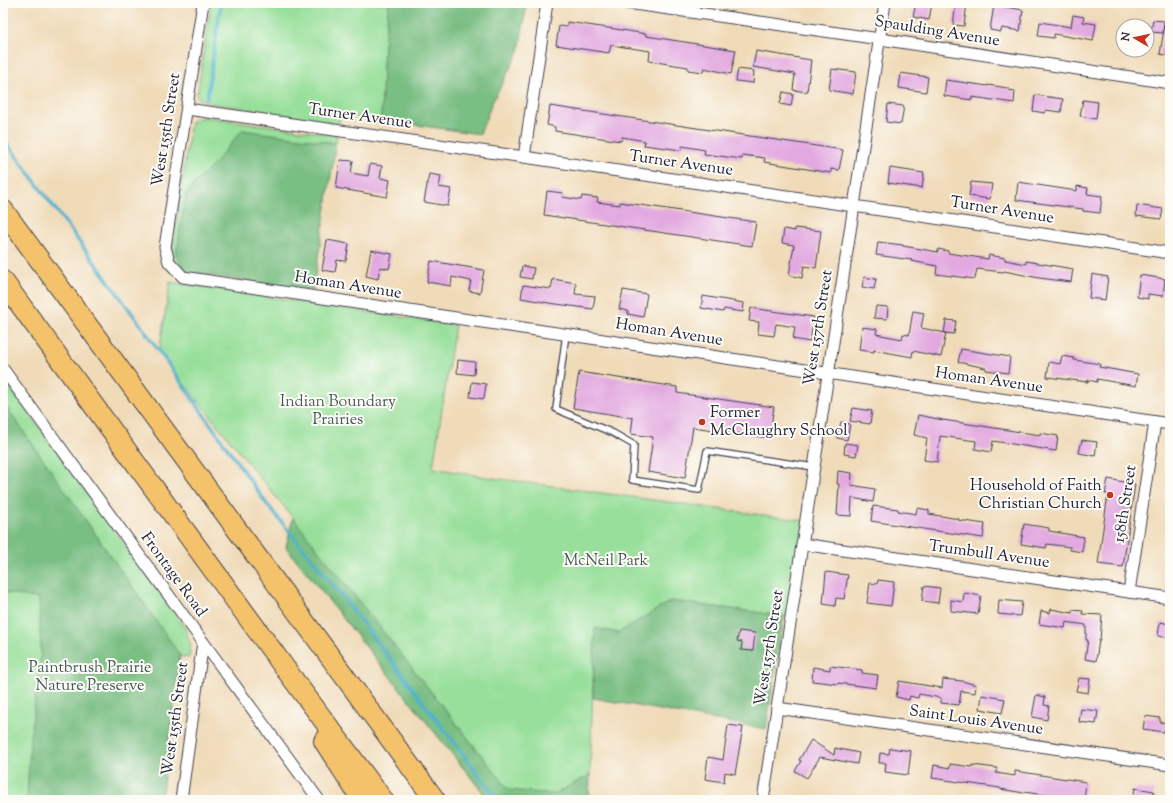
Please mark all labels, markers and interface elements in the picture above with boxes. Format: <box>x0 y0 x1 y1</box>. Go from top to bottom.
street label: Spaulding Avenue <box>873 11 1001 53</box>
north arrow <box>1115 18 1155 58</box>
text: N <box>1117 31 1135 43</box>
street label: West 155th Street <box>147 71 187 189</box>
street label: Turner Avenue <box>307 98 413 136</box>
street label: Turner Avenue <box>628 145 734 183</box>
street label: Turner Avenue <box>949 191 1055 231</box>
street label: Homan Avenue <box>293 266 403 306</box>
street label: West 157th Street <box>798 268 840 388</box>
street label: Homan Avenue <box>614 313 724 353</box>
street label: Homan Avenue <box>934 362 1044 400</box>
park label: Indian Boundary Prairies <box>280 391 396 432</box>
place label: Former McClaughry School <box>710 402 848 443</box>
marker: Former McClaughry School <box>697 417 707 427</box>
street label: 158th Street <box>1109 463 1144 545</box>
place label: Household of Faith Christian Church <box>970 475 1103 516</box>
marker: Household of Faith Christian Church <box>1105 490 1115 500</box>
street label: Frontage Road <box>134 528 212 622</box>
street label: Trumbull Avenue <box>927 535 1051 575</box>
park label: McNeil Park <box>564 550 649 573</box>
street label: West 157th Street <box>749 588 791 708</box>
park label: Paintbrush Prairie Nature Preserve <box>29 657 151 698</box>
street label: West 155th Street <box>157 660 195 778</box>
street label: Saint Louis Avenue <box>908 700 1044 742</box>

